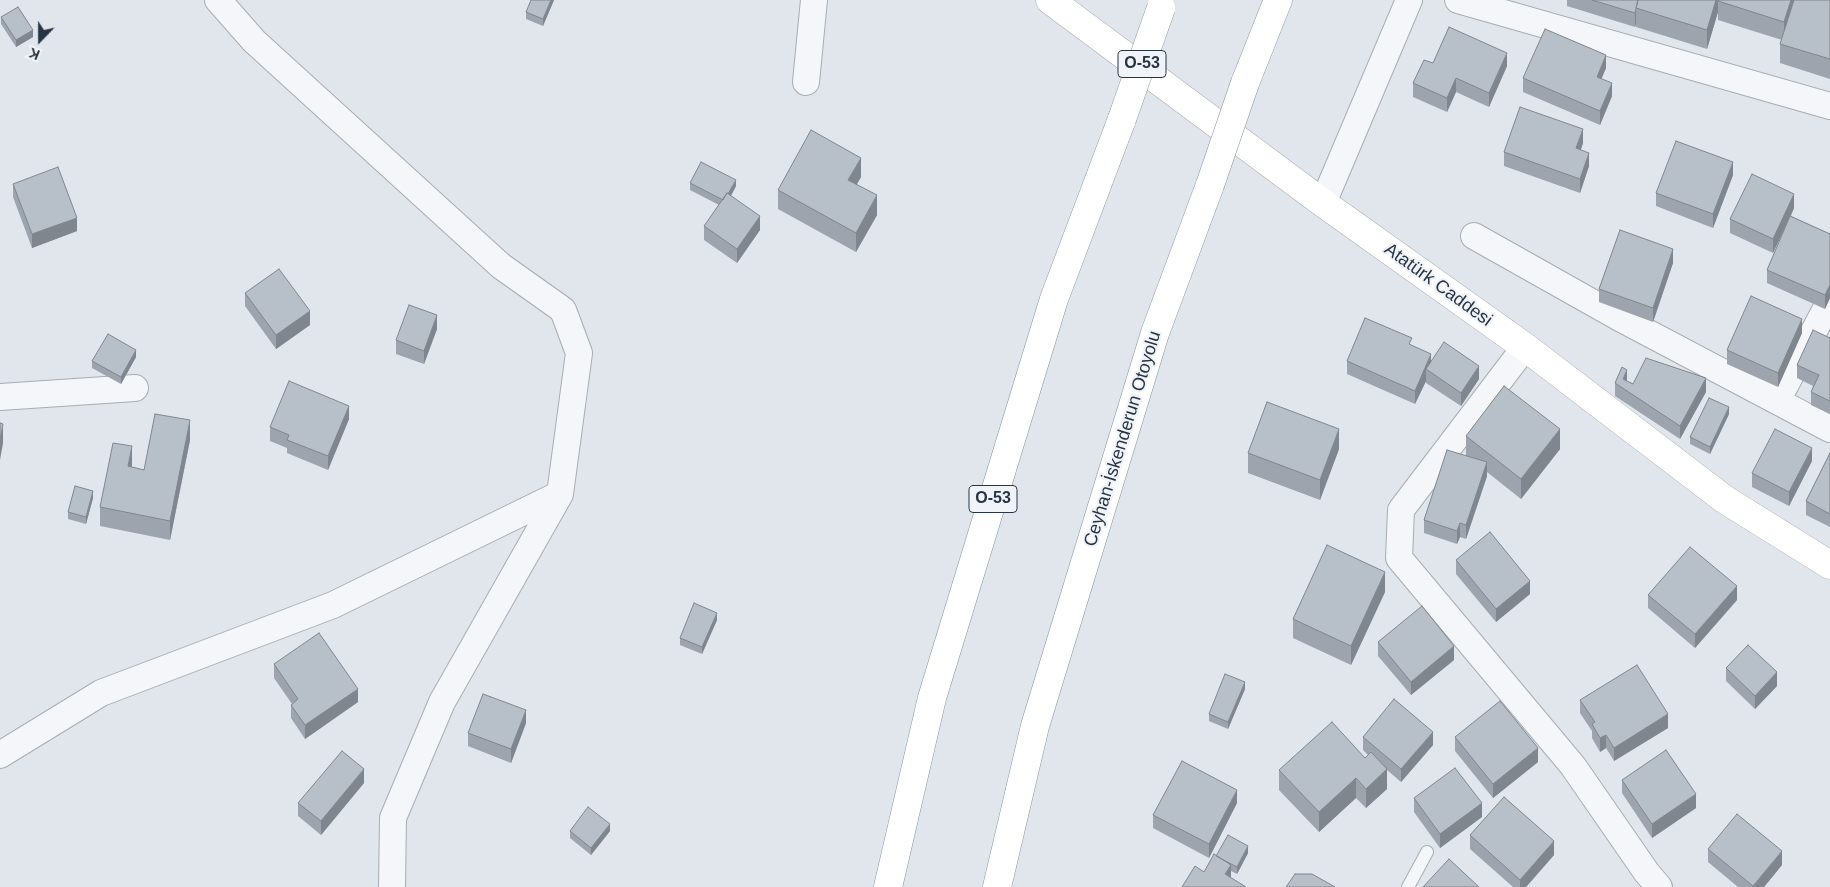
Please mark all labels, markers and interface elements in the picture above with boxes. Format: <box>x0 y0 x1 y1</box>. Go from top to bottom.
north arrow <box>15 15 65 65</box>
text: K <box>27 45 42 63</box>
road number: O-53 <box>1118 51 1166 78</box>
street label: Atatürk Caddesi <box>1380 239 1496 331</box>
street label: Ceyhan-İskenderun Otoyolu <box>1080 329 1166 549</box>
road number: O-53 <box>969 486 1017 512</box>

